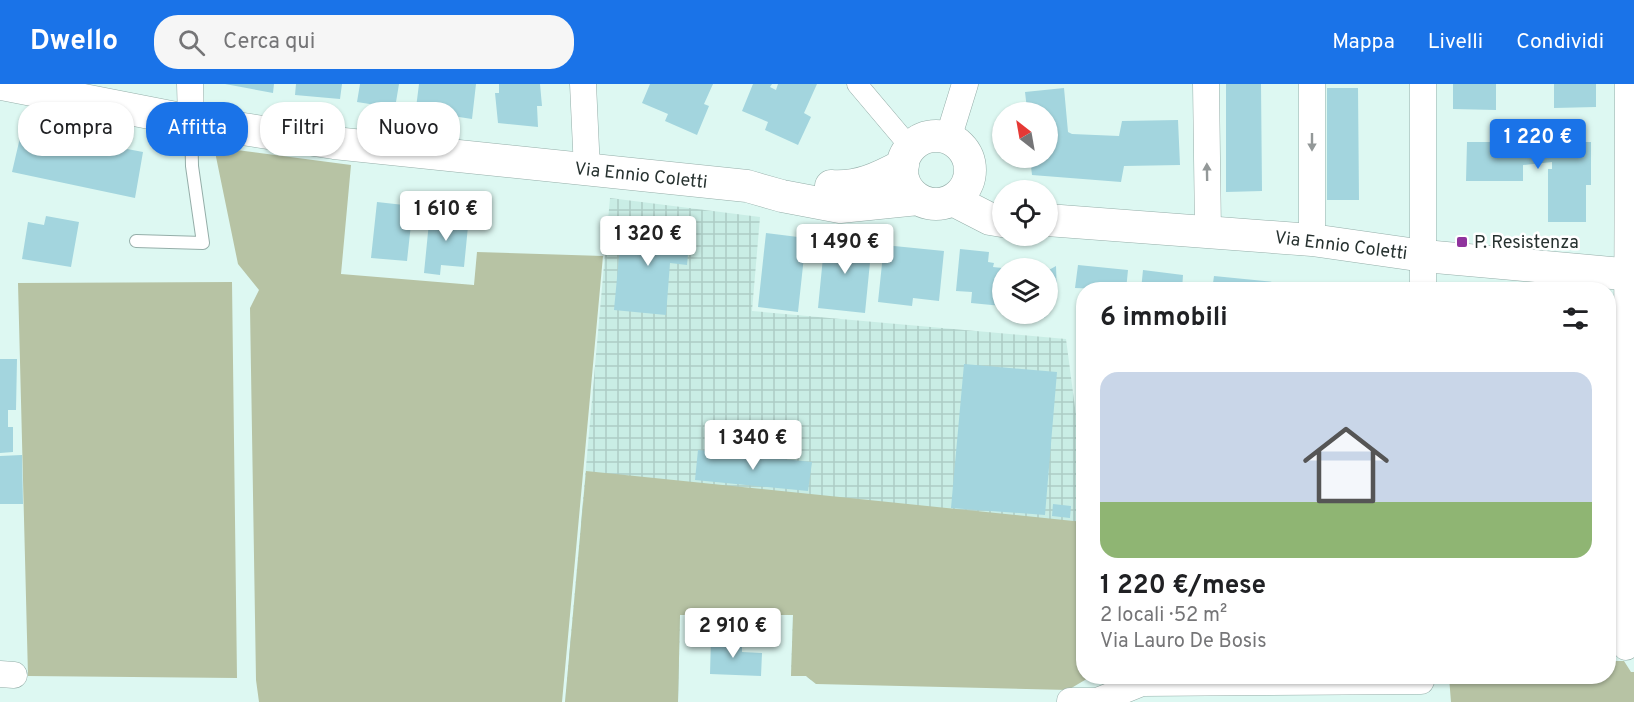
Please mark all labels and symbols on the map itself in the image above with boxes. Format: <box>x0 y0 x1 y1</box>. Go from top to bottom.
north arrow <box>992 102 1058 168</box>
pin: 1 220 € <box>1483 119 1593 170</box>
one-way arrow <box>1307 133 1317 152</box>
street label: Via Ennio Coletti <box>573 158 708 195</box>
one-way arrow <box>1202 163 1212 182</box>
pin: 1 610 € <box>391 191 501 242</box>
pin: 1 320 € <box>593 216 703 267</box>
pin: 1 490 € <box>790 224 900 275</box>
street label: Via Ennio Coletti <box>1273 227 1409 266</box>
place label: P. Resistenza <box>1474 232 1579 255</box>
marker: P. Resistenza <box>1455 235 1469 249</box>
pin: 1 340 € <box>698 420 808 471</box>
pin: 2 910 € <box>678 608 788 659</box>

